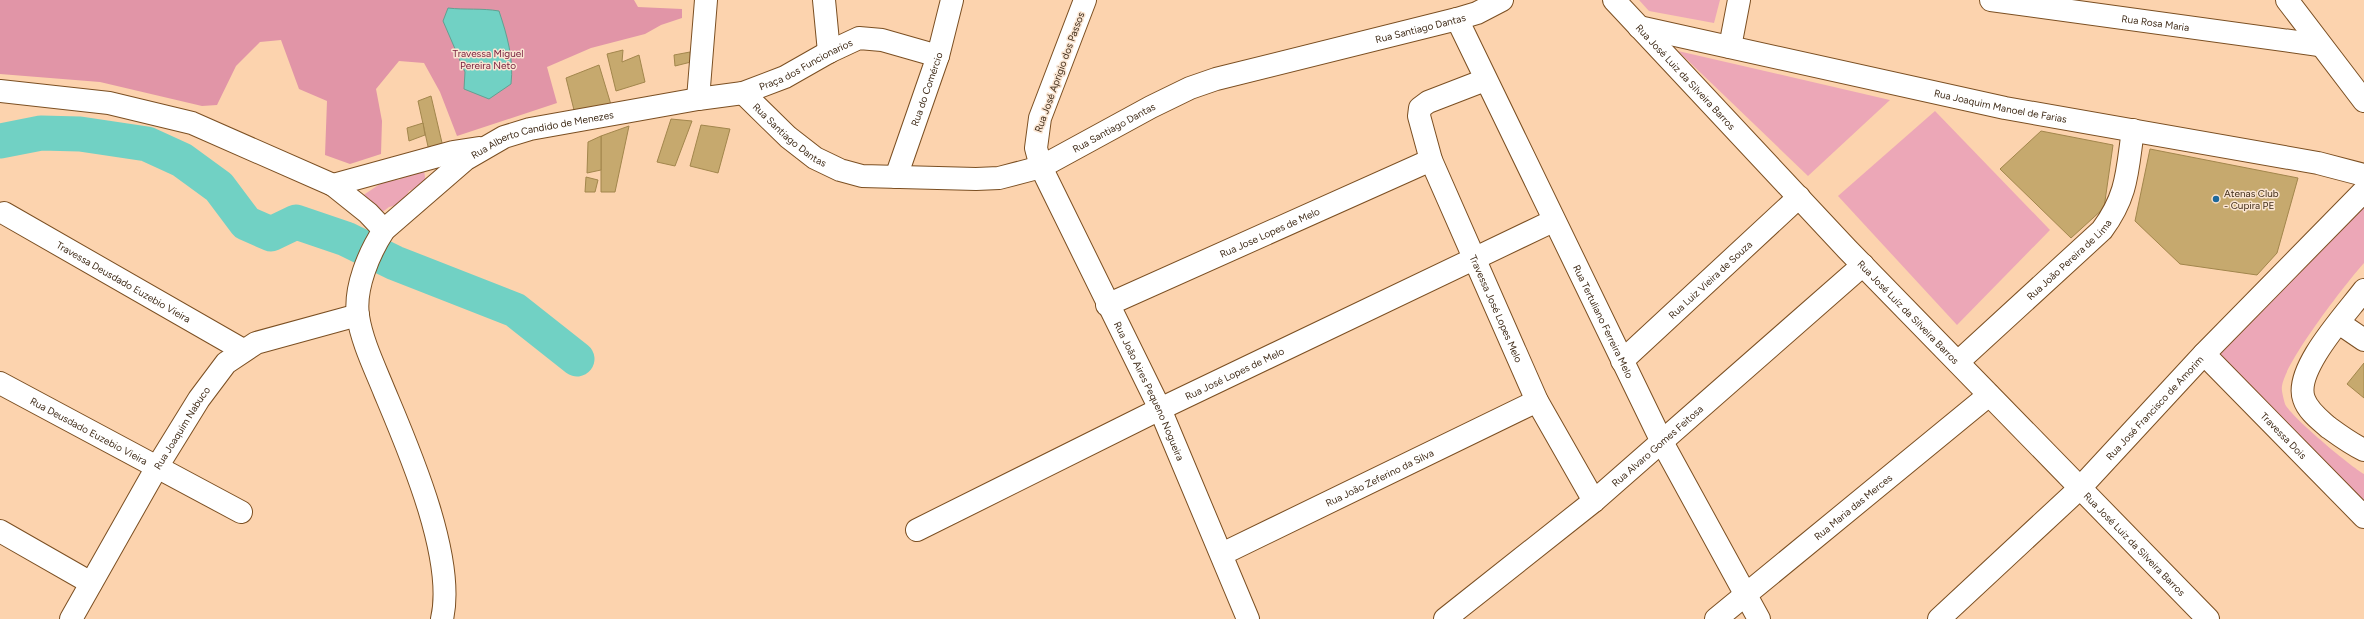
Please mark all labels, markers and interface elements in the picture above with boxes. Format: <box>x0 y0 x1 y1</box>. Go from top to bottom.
street label: Rua José Aprigio dos Passos <box>1032 10 1087 134</box>
street label: Rua Santiago Dantas <box>1374 11 1468 46</box>
street label: Rua Rosa Maria <box>2121 12 2190 34</box>
street label: Rua José Luiz da Silveira Barros <box>1633 21 1738 133</box>
street label: Praça dos Funcionarios <box>757 36 855 93</box>
park label: Travessa Miguel Pereira Neto <box>453 47 523 72</box>
street label: Rua do Comércio <box>908 51 946 128</box>
street label: Rua Joaquim Manoel de Farias <box>1933 86 2068 126</box>
street label: Rua Santiago Dantas <box>750 100 829 170</box>
street label: Rua Santiago Dantas <box>1070 100 1158 156</box>
street label: Rua Alberto Candido de Menezes <box>469 108 615 162</box>
place label: Atenas Club - Cupira PE <box>2224 187 2279 212</box>
marker: Atenas Club - Cupira PE <box>2211 194 2221 204</box>
street label: Rua Jose Lopes de Melo <box>1218 205 1322 261</box>
street label: Rua João Pereira de Lima <box>2024 217 2115 303</box>
street label: Travessa Deusdado Euzebio Vieira <box>54 238 193 326</box>
street label: Rua Luiz Vieira de Souza <box>1666 238 1755 322</box>
street label: Travessa José Lopes Melo <box>1467 253 1525 365</box>
street label: Rua José Luiz da Silveira Barros <box>1855 258 1962 367</box>
street label: Rua Tertuliano Ferreira Melo <box>1570 263 1636 381</box>
street label: Rua João Aires Pequeno Nogueira <box>1111 319 1187 463</box>
street label: Rua José Lopes de Melo <box>1183 344 1287 403</box>
street label: Rua José Francisco de Amorim <box>2103 353 2206 463</box>
street label: Rua Joaquim Nabuco <box>151 384 213 472</box>
street label: Rua Deusdado Euzebio Vieira <box>28 394 150 468</box>
street label: Rua Alvaro Gomes Feitosa <box>1609 402 1706 490</box>
street label: Travessa Dois <box>2258 409 2310 462</box>
street label: Rua João Zeferino da Silva <box>1323 446 1436 510</box>
street label: Rua Maria das Merces <box>1811 471 1895 543</box>
street label: Rua José Luiz da Silveira Barros <box>2081 490 2188 599</box>

